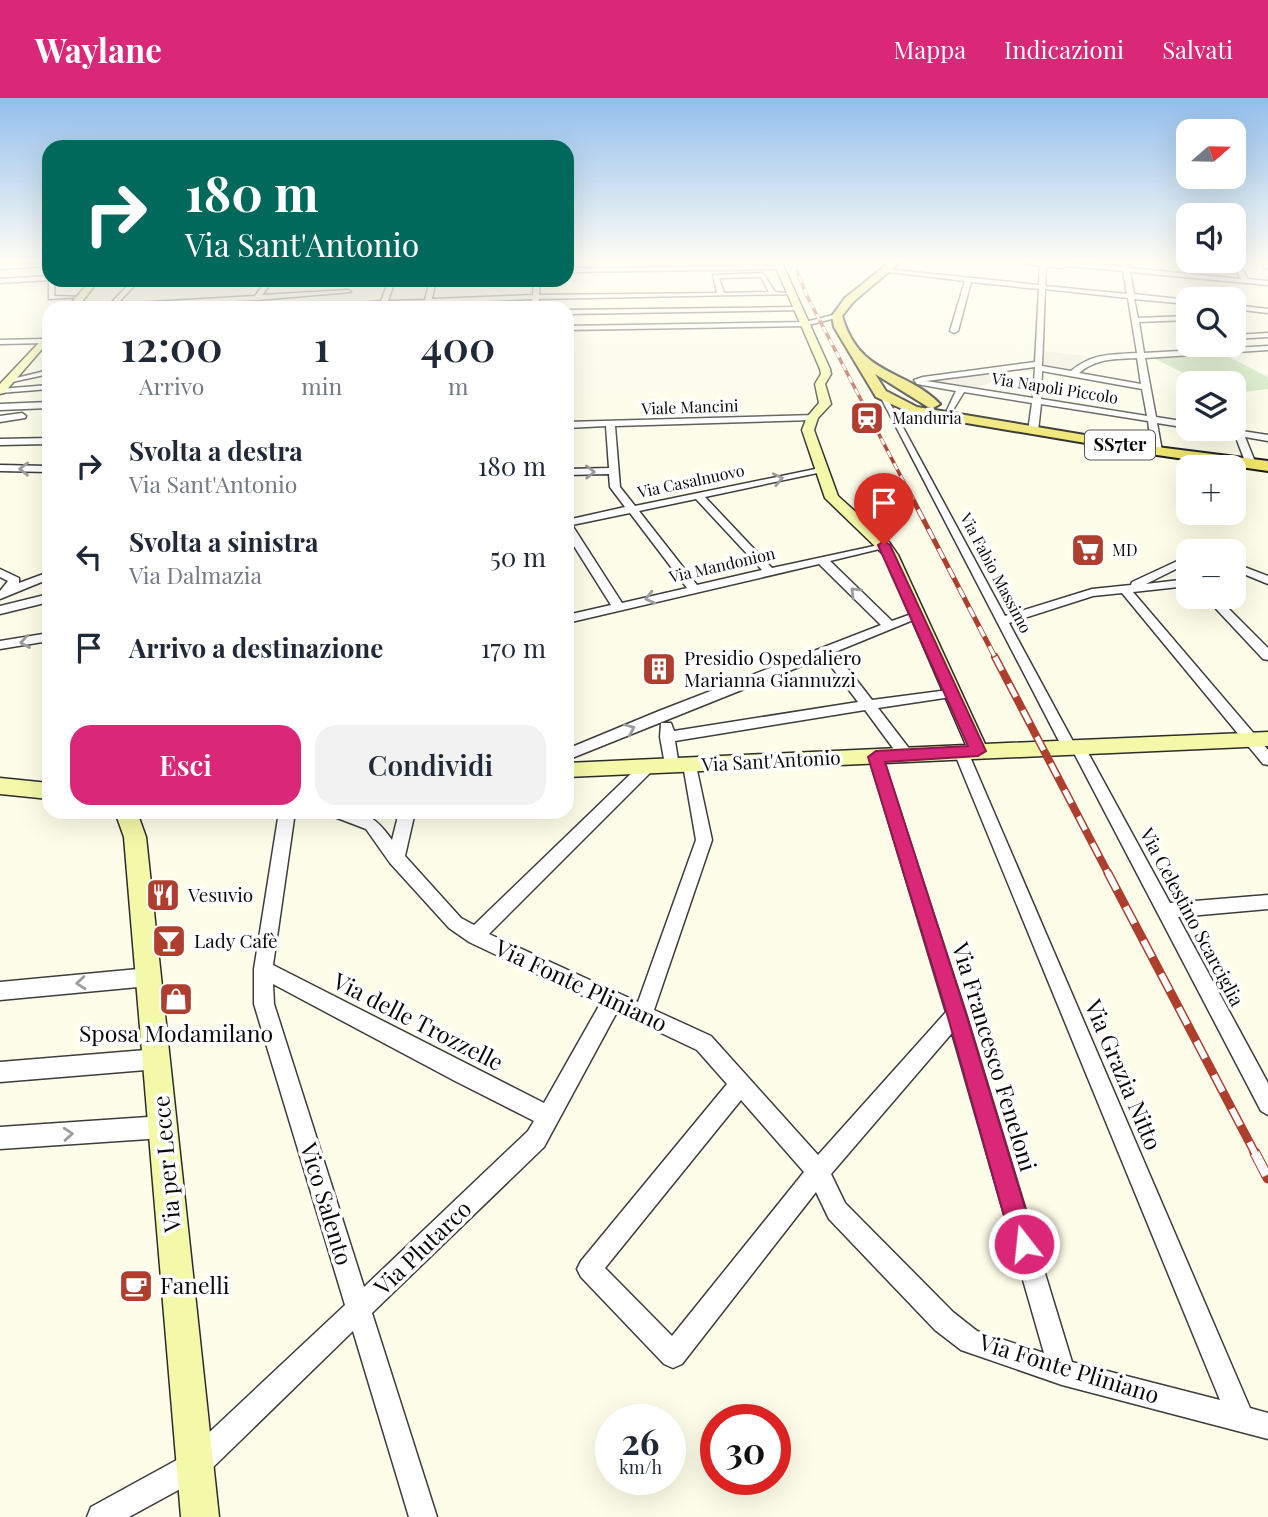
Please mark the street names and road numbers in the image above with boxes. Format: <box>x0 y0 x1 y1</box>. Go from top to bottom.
street label: Via Napoli Piccolo <box>989 367 1120 408</box>
street label: Viale Mancini <box>640 394 739 419</box>
road number: SS7ter <box>1085 430 1155 460</box>
street label: Via Casalnuovo <box>635 459 746 502</box>
street label: Via Fabio Massimo <box>955 508 1037 637</box>
street label: Via Mandonion <box>666 542 777 587</box>
street label: Via Sant'Antonio <box>700 743 841 777</box>
street label: Via Celestino Scarciglia <box>1134 822 1251 1011</box>
street label: Via Fonte Pliniano <box>490 931 673 1038</box>
street label: Via Francesco Feneloni <box>946 937 1045 1175</box>
street label: Via delle Trozzelle <box>327 964 509 1077</box>
street label: Via Grazia Nitto <box>1078 994 1170 1154</box>
street label: Via per Lecce <box>144 1094 187 1235</box>
street label: Vico Salento <box>294 1138 361 1269</box>
street label: Via Plutarco <box>366 1193 477 1302</box>
street label: Via Fonte Pliniano <box>975 1325 1163 1410</box>

